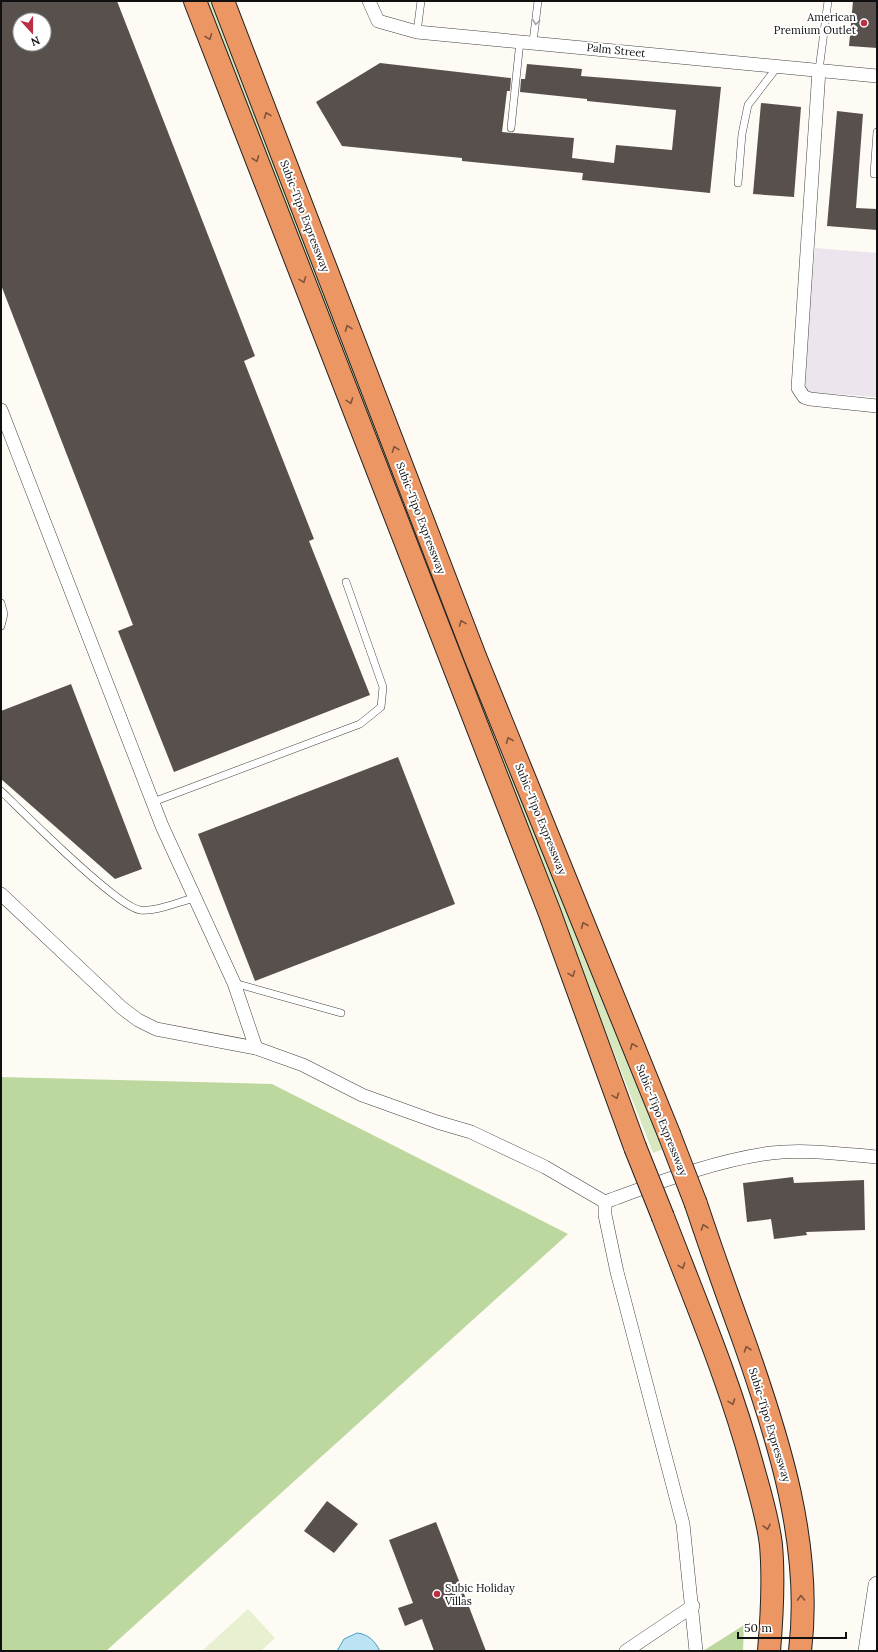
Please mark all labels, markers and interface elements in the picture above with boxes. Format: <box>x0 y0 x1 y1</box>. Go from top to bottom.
place label: American Premium Outlet <box>774 10 857 37</box>
north arrow <box>12 12 52 52</box>
marker: American Premium Outlet <box>859 18 869 28</box>
one-way arrow <box>532 19 541 25</box>
text: N <box>29 33 42 50</box>
one-way arrow <box>204 34 212 41</box>
street label: Palm Street <box>586 40 647 60</box>
one-way arrow <box>263 111 271 118</box>
one-way arrow <box>251 155 259 162</box>
street label: Subic-Tipo Expressway <box>277 158 333 274</box>
one-way arrow <box>298 276 306 283</box>
one-way arrow <box>345 324 353 331</box>
one-way arrow <box>345 398 353 405</box>
one-way arrow <box>391 446 399 453</box>
street label: Subic-Tipo Expressway <box>393 460 449 576</box>
one-way arrow <box>458 619 466 626</box>
one-way arrow <box>505 737 513 744</box>
street label: Subic-Tipo Expressway <box>512 761 570 877</box>
one-way arrow <box>581 922 589 930</box>
one-way arrow <box>567 970 575 977</box>
one-way arrow <box>630 1042 638 1050</box>
street label: Subic-Tipo Expressway <box>633 1062 691 1178</box>
one-way arrow <box>612 1092 620 1099</box>
one-way arrow <box>700 1223 708 1230</box>
one-way arrow <box>678 1263 686 1270</box>
one-way arrow <box>743 1346 752 1353</box>
street label: Subic-Tipo Expressway <box>746 1366 794 1484</box>
one-way arrow <box>728 1398 736 1405</box>
one-way arrow <box>762 1524 770 1530</box>
place label: Subic Holiday Villas <box>444 1581 515 1608</box>
marker: Subic Holiday Villas <box>432 1589 442 1599</box>
one-way arrow <box>797 1595 806 1601</box>
scale bar <box>738 1614 846 1640</box>
text: 50 m <box>744 1620 772 1635</box>

